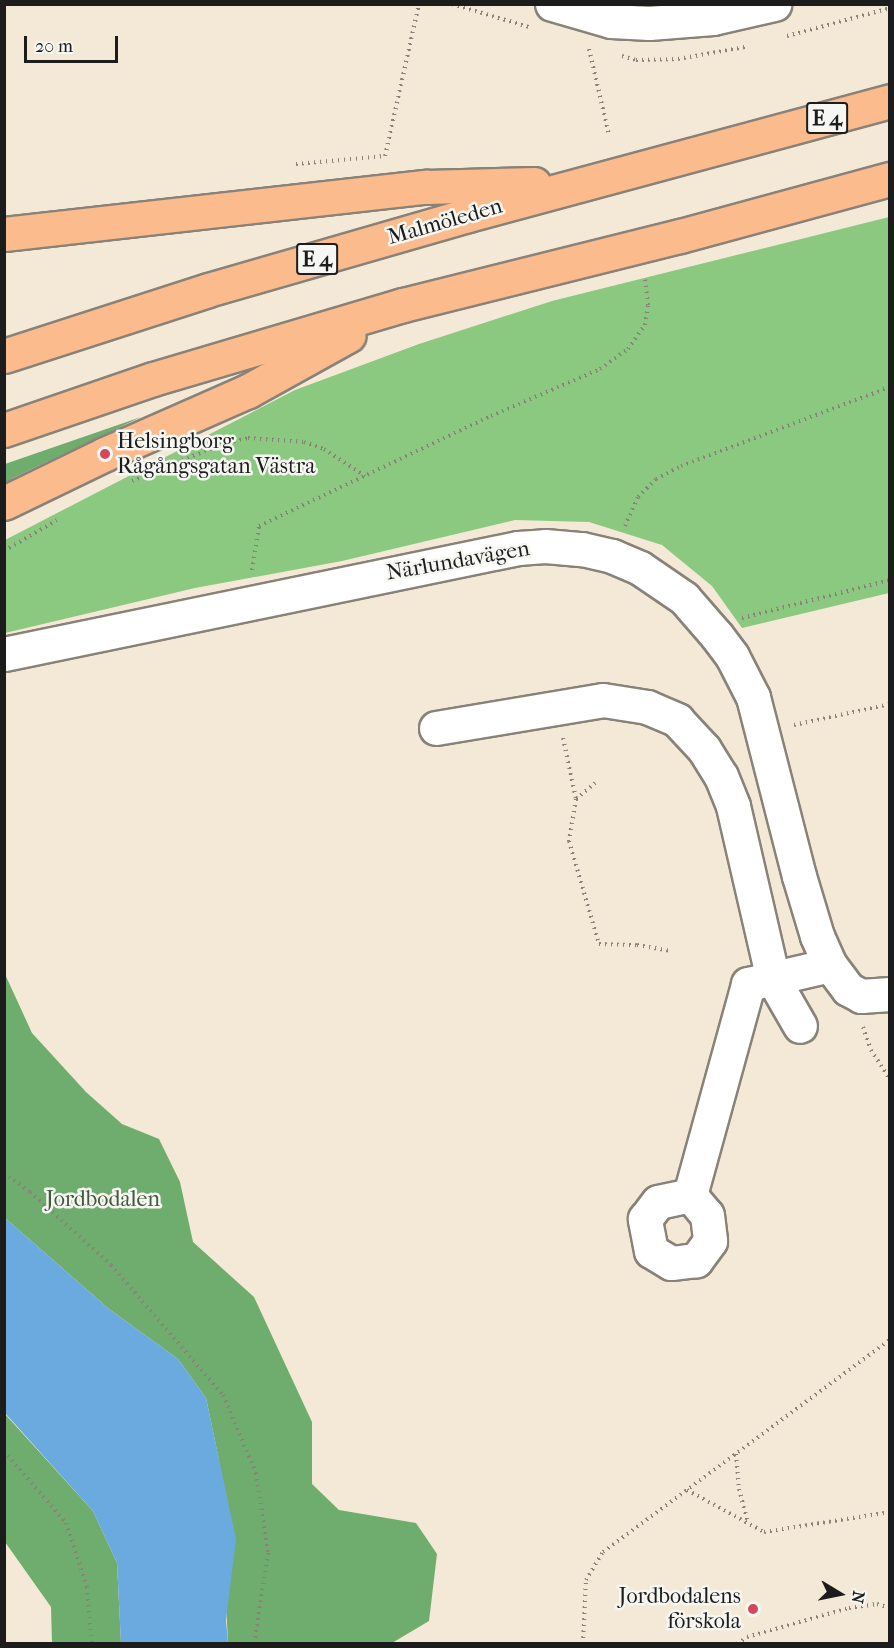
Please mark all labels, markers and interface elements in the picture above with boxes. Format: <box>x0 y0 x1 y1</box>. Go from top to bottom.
scale bar <box>27 24 122 62</box>
text: 20 m <box>35 36 73 57</box>
road number: E 4 <box>806 100 848 136</box>
street label: Malmöleden <box>385 193 505 251</box>
road number: E 4 <box>296 241 338 277</box>
place label: Helsingborg Rågångsgatan Västra <box>117 428 315 480</box>
marker: Helsingborg Rågångsgatan Västra <box>98 447 112 461</box>
street label: Närlundavägen <box>384 535 532 587</box>
park label: Jordbodalen <box>46 1187 160 1213</box>
north arrow <box>810 1564 870 1624</box>
place label: Jordbodalens förskola <box>619 1583 741 1634</box>
text: N <box>848 1590 869 1605</box>
marker: Jordbodalens förskola <box>746 1602 760 1616</box>

